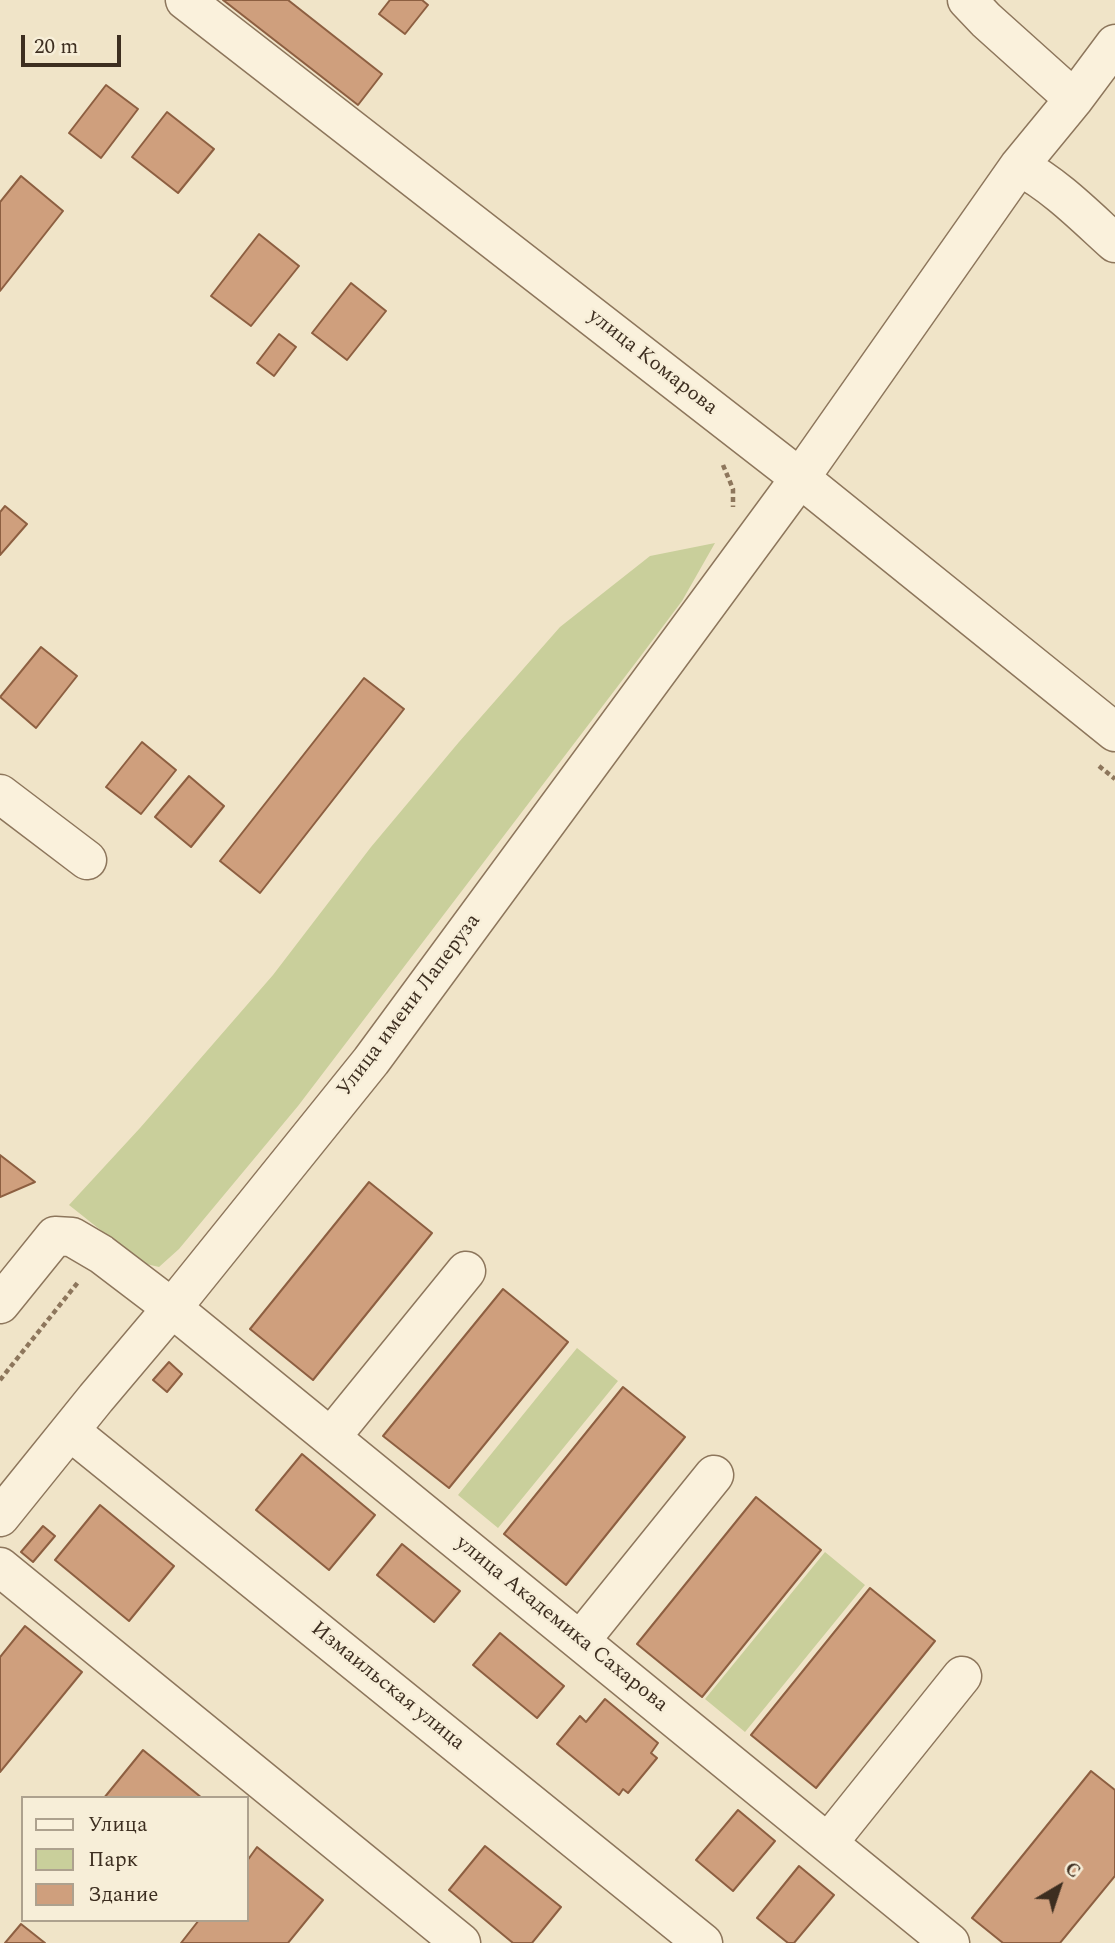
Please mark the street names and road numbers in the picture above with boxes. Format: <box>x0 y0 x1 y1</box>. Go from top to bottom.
street label: улица Комарова <box>582 305 722 421</box>
street label: Улица имени Лаперуза <box>333 910 487 1102</box>
street label: улица Академика Сахарова <box>450 1532 672 1718</box>
street label: Измаильская улица <box>305 1617 469 1757</box>

